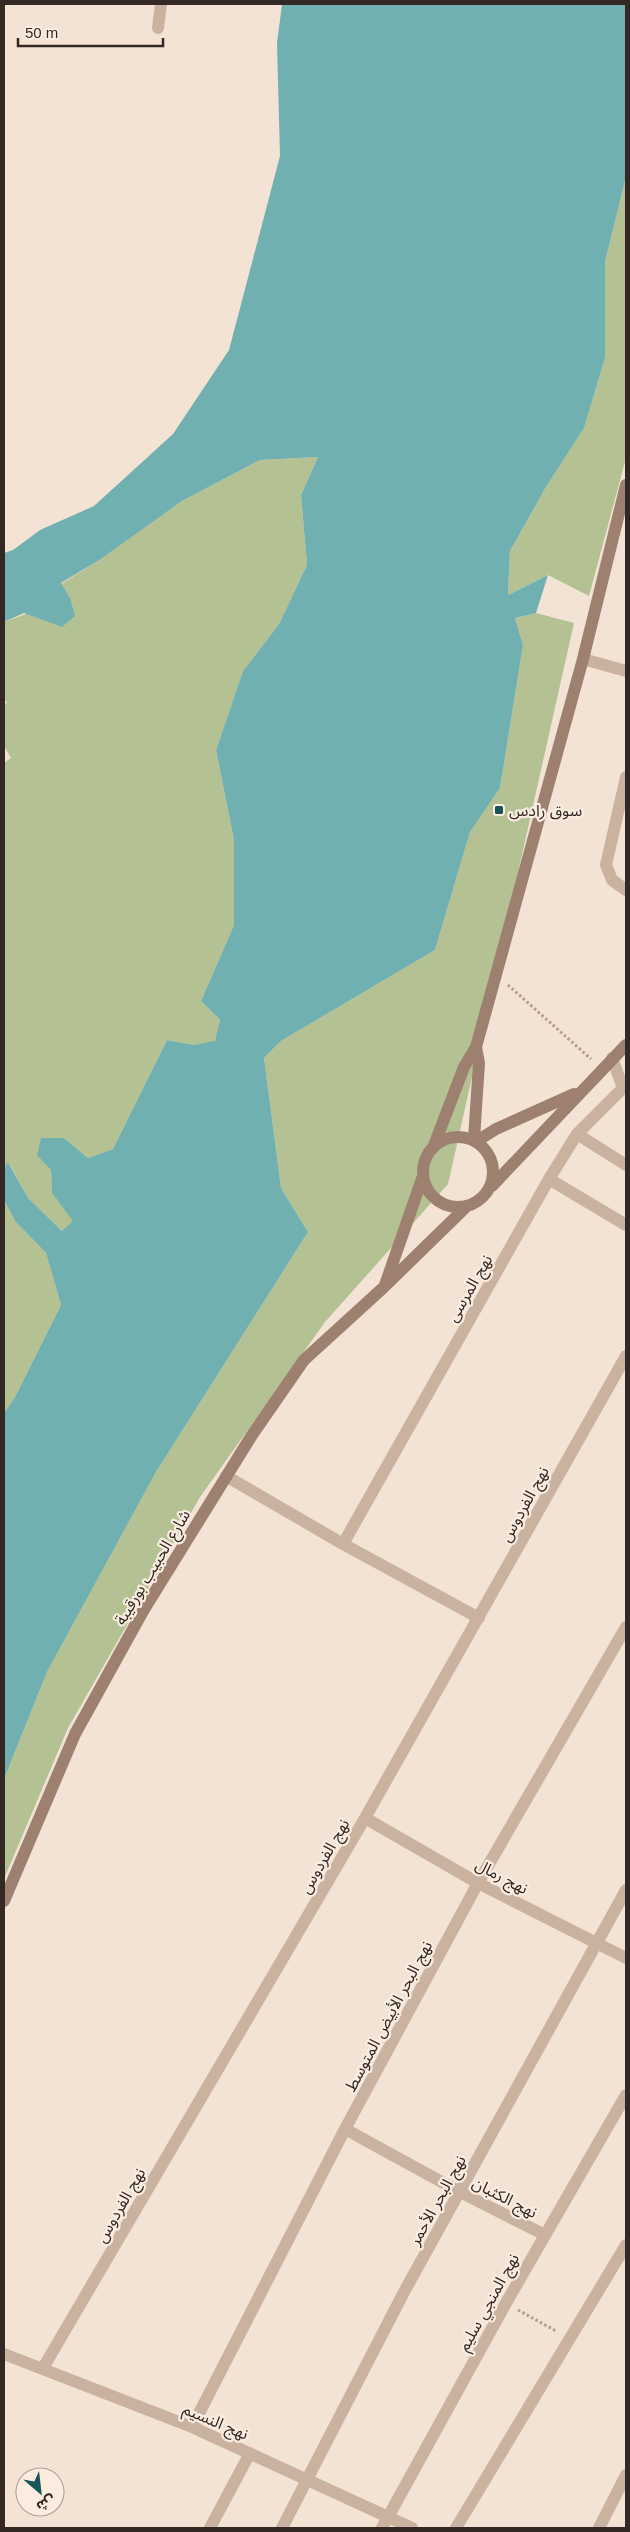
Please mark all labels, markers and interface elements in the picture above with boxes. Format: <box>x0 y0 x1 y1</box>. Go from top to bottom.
scale bar <box>18 15 162 47</box>
text: 50 m <box>25 24 58 41</box>
place label: سوق رادس <box>509 802 582 820</box>
marker: سوق رادس <box>493 804 505 816</box>
street label: نهج المرسى <box>443 1252 499 1327</box>
street label: نهج الفردوس <box>497 1464 556 1547</box>
street label: شارع الحبيب بورقيبة <box>111 1507 197 1630</box>
street label: نهج الفردوس <box>296 1816 356 1898</box>
street label: نهج رمال <box>471 1856 531 1901</box>
street label: نهج البحر الأبيض المتوسط <box>342 1938 439 2096</box>
street label: نهج البحر الأحمر <box>405 2152 473 2251</box>
street label: نهج الفردوس <box>92 2165 152 2247</box>
street label: نهج الكثبان <box>468 2174 540 2225</box>
street label: نهج المنجي سليم <box>455 2251 526 2356</box>
street label: نهج النسيم <box>179 2400 251 2446</box>
north arrow <box>15 2467 65 2517</box>
text: ش <box>34 2492 58 2515</box>

